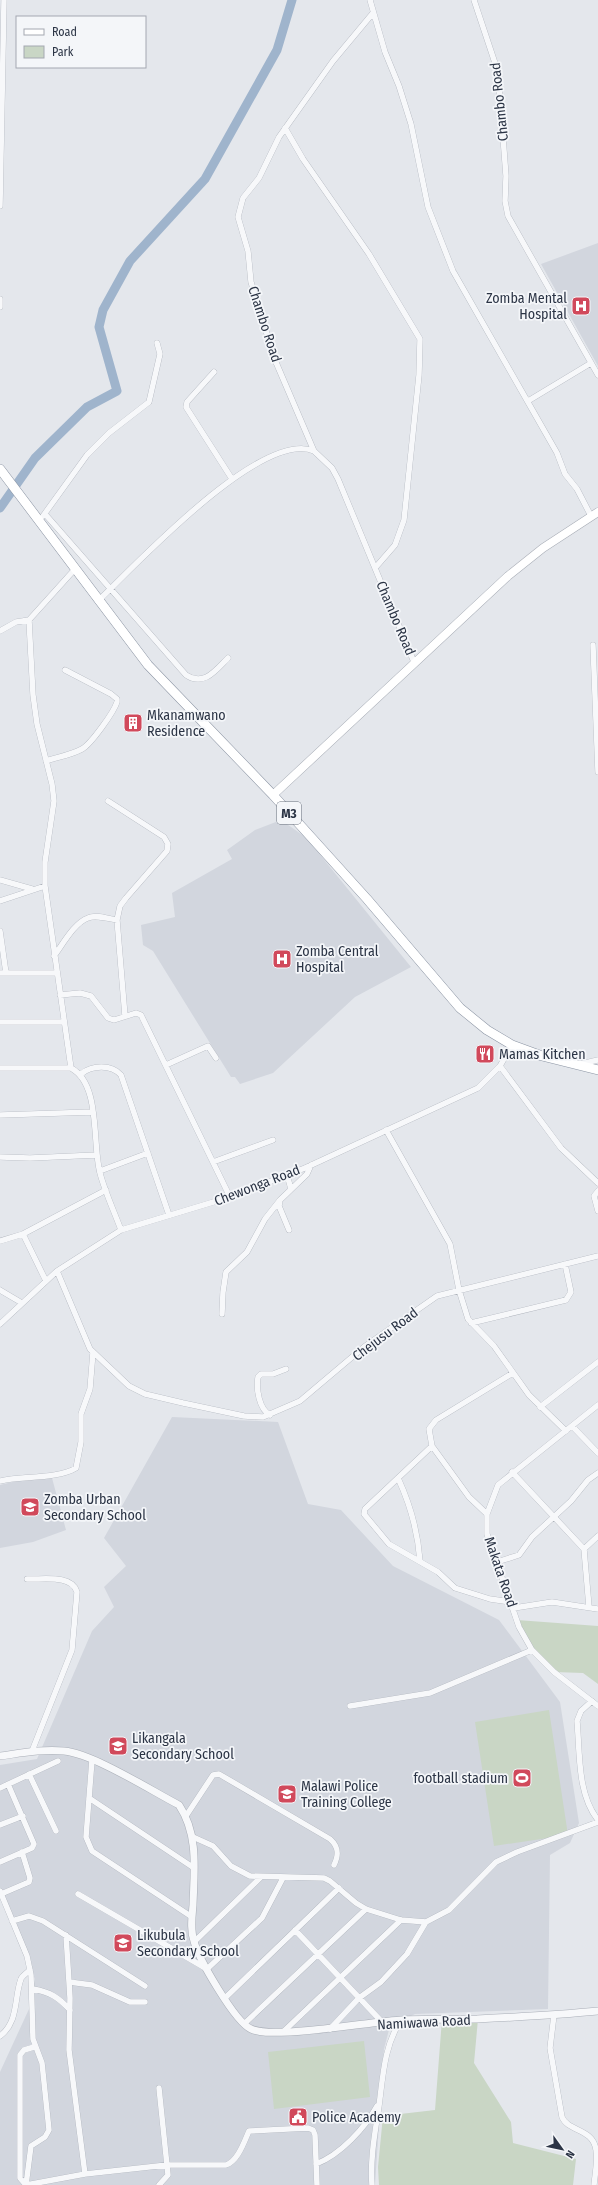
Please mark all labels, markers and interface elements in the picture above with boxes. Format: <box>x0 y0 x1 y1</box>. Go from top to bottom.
legend <box>16 16 146 68</box>
text: Road <box>52 25 77 39</box>
text: Park <box>52 45 74 59</box>
street label: Chambo Road <box>487 62 512 142</box>
street label: Chambo Road <box>244 284 285 364</box>
place label: Zomba Mental Hospital <box>486 290 567 323</box>
hospital icon: Zomba Mental Hospital <box>570 295 592 317</box>
street label: Chambo Road <box>372 578 419 658</box>
place label: Mkanamwano Residence <box>147 707 226 740</box>
building icon: Mkanamwano Residence <box>122 712 144 734</box>
road number: M3 <box>277 802 301 824</box>
place label: Zomba Central Hospital <box>296 943 379 976</box>
hospital icon: Zomba Central Hospital <box>271 948 293 970</box>
restaurant icon: Mamas Kitchen <box>474 1043 496 1065</box>
place label: Mamas Kitchen <box>499 1046 586 1063</box>
street label: Chewonga Road <box>212 1161 303 1210</box>
street label: Chejusu Road <box>349 1304 421 1365</box>
place label: Zomba Urban Secondary School <box>44 1491 146 1524</box>
school or university icon: Zomba Urban Secondary School <box>19 1496 41 1518</box>
street label: Makata Road <box>481 1535 521 1610</box>
place label: Likangala Secondary School <box>132 1730 234 1763</box>
school or university icon: Likangala Secondary School <box>107 1735 129 1757</box>
sports icon: football stadium <box>511 1767 533 1789</box>
place label: football stadium <box>413 1770 508 1787</box>
place label: Malawi Police Training College <box>301 1778 392 1811</box>
school or university icon: Malawi Police Training College <box>276 1783 298 1805</box>
place label: Likubula Secondary School <box>137 1927 239 1960</box>
school or university icon: Likubula Secondary School <box>112 1932 134 1954</box>
street label: Namiwawa Road <box>377 2012 471 2033</box>
public building icon: Police Academy <box>287 2106 309 2128</box>
place label: Police Academy <box>312 2109 402 2126</box>
north arrow <box>542 2129 582 2169</box>
text: N <box>563 2148 577 2160</box>

